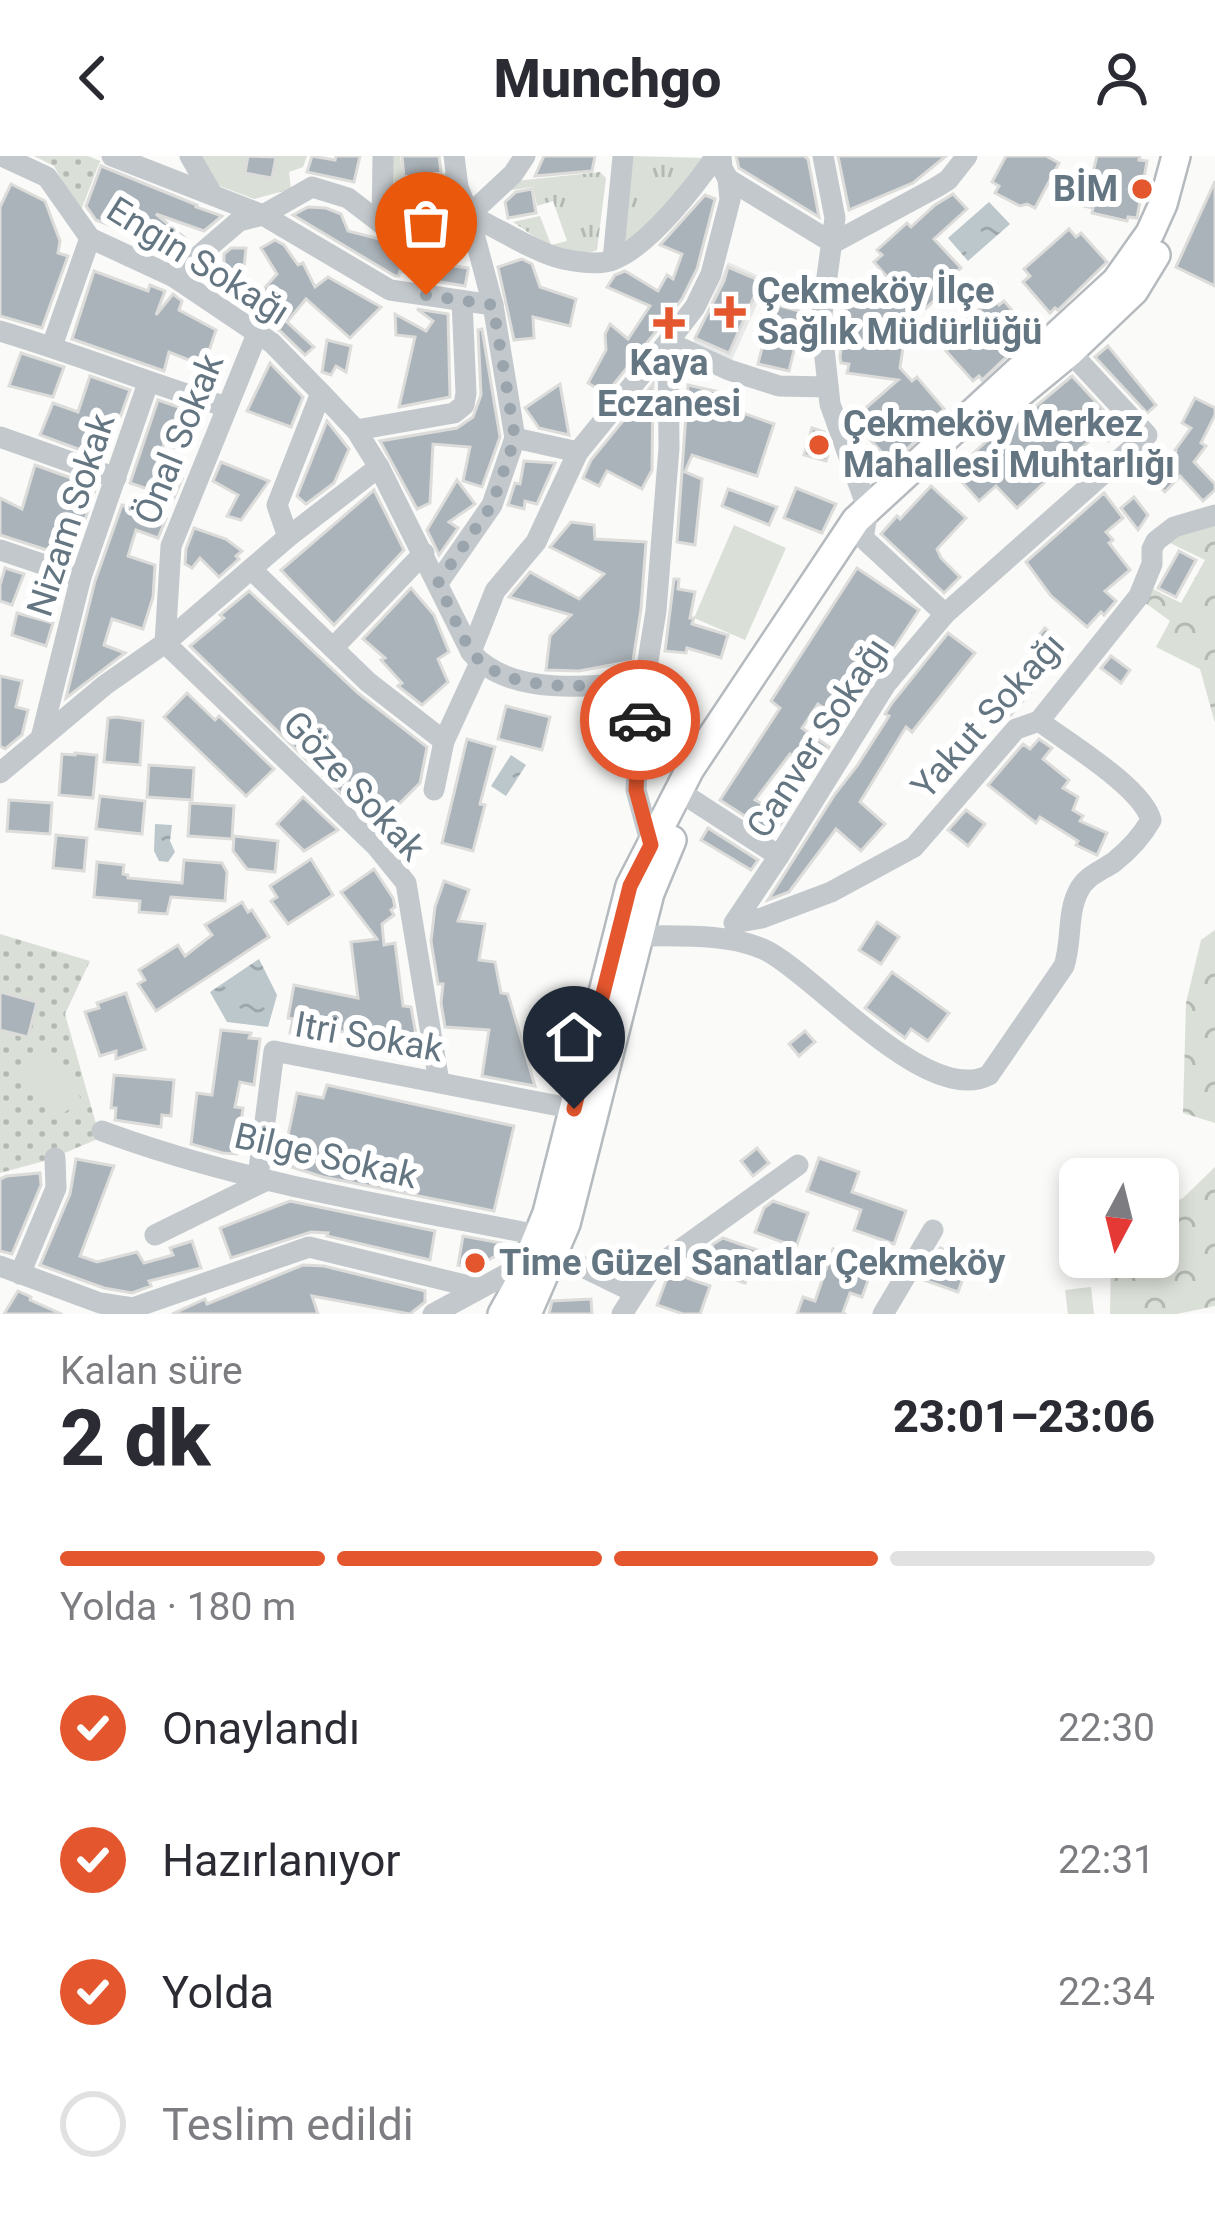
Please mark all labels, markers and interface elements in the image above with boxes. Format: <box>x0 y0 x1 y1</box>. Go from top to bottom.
icon: back <box>60 45 126 111</box>
icon: person <box>1089 45 1155 111</box>
text: Munchgo <box>494 47 721 110</box>
place label: BİM <box>1053 168 1118 210</box>
pin <box>375 172 477 295</box>
marker: BİM <box>1129 176 1155 202</box>
street label: Engin Sokağı <box>99 188 297 334</box>
icon: bag <box>393 190 459 256</box>
place label: Çekmeköy İlçe Sağlık Müdürlüğü <box>757 270 1042 353</box>
marker: Çekmeköy İlçe Sağlık Müdürlüğü <box>714 296 746 328</box>
marker: Kaya Eczanesi <box>656 310 682 336</box>
place label: Kaya Eczanesi <box>597 342 741 425</box>
street label: Önal Sokak <box>126 347 232 530</box>
place label: Çekmeköy Merkez Mahallesi Muhtarlığı <box>843 403 1175 486</box>
street label: Nizam Sokak <box>19 408 124 622</box>
marker: Çekmeköy Merkez Mahallesi Muhtarlığı <box>806 432 832 458</box>
street label: Yakut Sokağı <box>903 625 1073 807</box>
street label: Canver Sokağı <box>738 630 898 846</box>
courier <box>580 660 700 780</box>
icon: car <box>607 687 673 753</box>
street label: Göze Sokak <box>274 703 434 870</box>
pin <box>523 986 625 1109</box>
street label: Itri Sokak <box>292 1003 447 1071</box>
icon: home <box>541 1004 607 1070</box>
street label: Bilge Sokak <box>231 1115 422 1198</box>
north arrow <box>1059 1158 1179 1278</box>
map controls <box>1059 1158 1179 1278</box>
place label: Time Güzel Sanatlar Çekmeköy <box>499 1242 1006 1284</box>
marker: Time Güzel Sanatlar Çekmeköy <box>462 1250 488 1276</box>
text: Kalan süre <box>60 1348 243 1394</box>
text: 23:01–23:06 <box>893 1390 1155 1443</box>
text: 2 dk <box>60 1393 210 1484</box>
text: Yolda · 180 m <box>60 1584 296 1630</box>
icon: check <box>60 1695 126 1761</box>
text: Onaylandı <box>162 1702 360 1755</box>
text: 22:30 <box>1058 1705 1155 1751</box>
icon: check <box>60 1827 126 1893</box>
text: Hazırlanıyor <box>162 1834 401 1887</box>
text: 22:31 <box>1058 1837 1155 1883</box>
icon: check <box>60 1959 126 2025</box>
text: Yolda <box>162 1966 274 2019</box>
text: 22:34 <box>1058 1969 1155 2015</box>
text: Teslim edildi <box>162 2098 414 2151</box>

